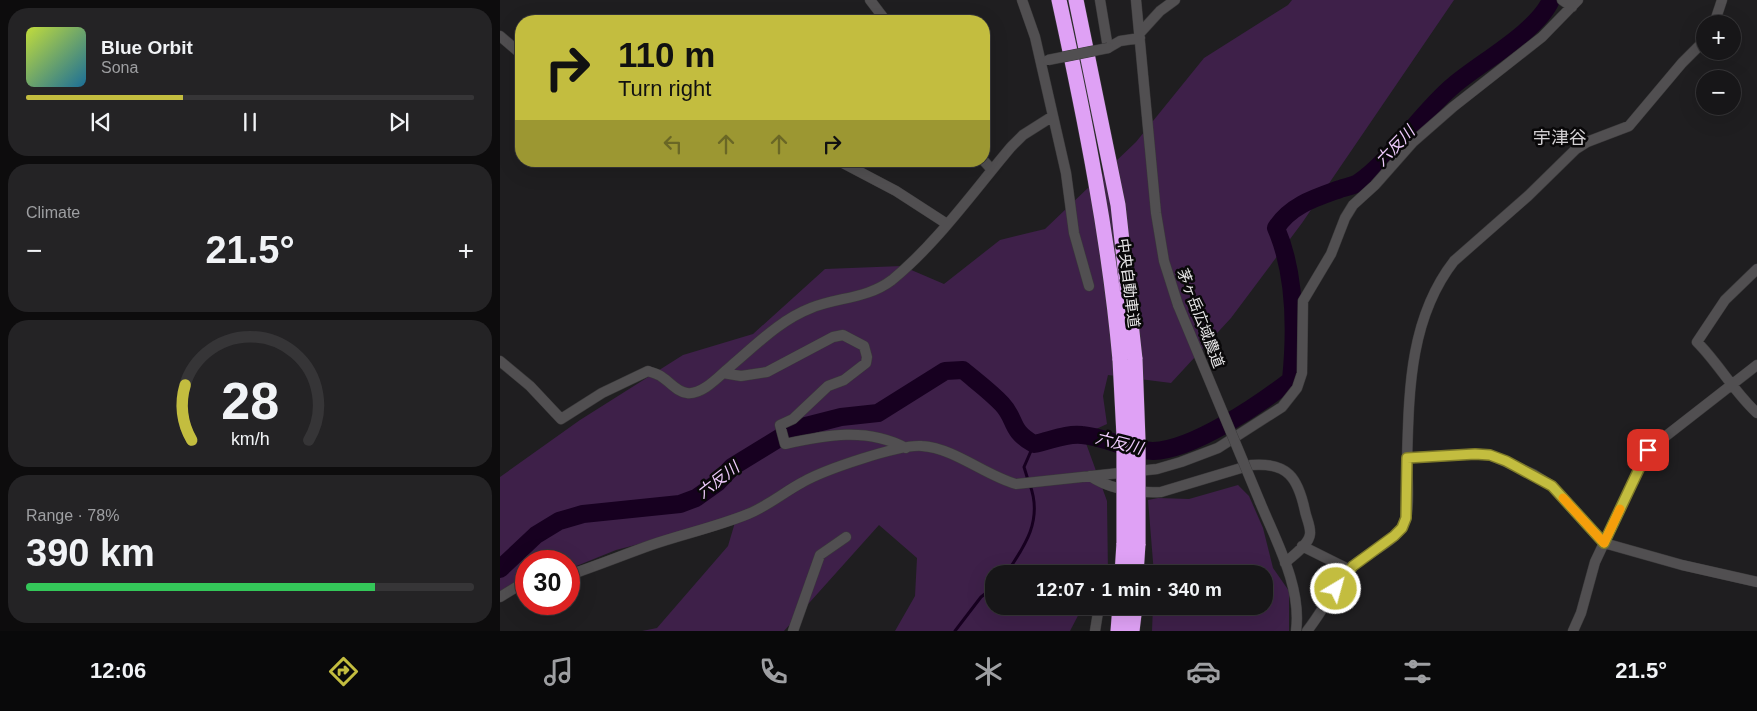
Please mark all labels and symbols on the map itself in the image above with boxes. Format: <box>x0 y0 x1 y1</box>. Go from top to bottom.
water label: 六反川 <box>1372 121 1419 169</box>
district label: 宇津谷 <box>1533 128 1587 148</box>
street label: 中央自動車道 <box>1115 237 1143 329</box>
street label: 茅ヶ岳広域農道 <box>1174 266 1228 370</box>
water label: 六反川 <box>1094 429 1146 458</box>
pin <box>1627 429 1669 471</box>
water label: 六反川 <box>694 457 744 501</box>
speed limit sign: 30 <box>515 550 580 615</box>
position arrow <box>1309 562 1361 614</box>

